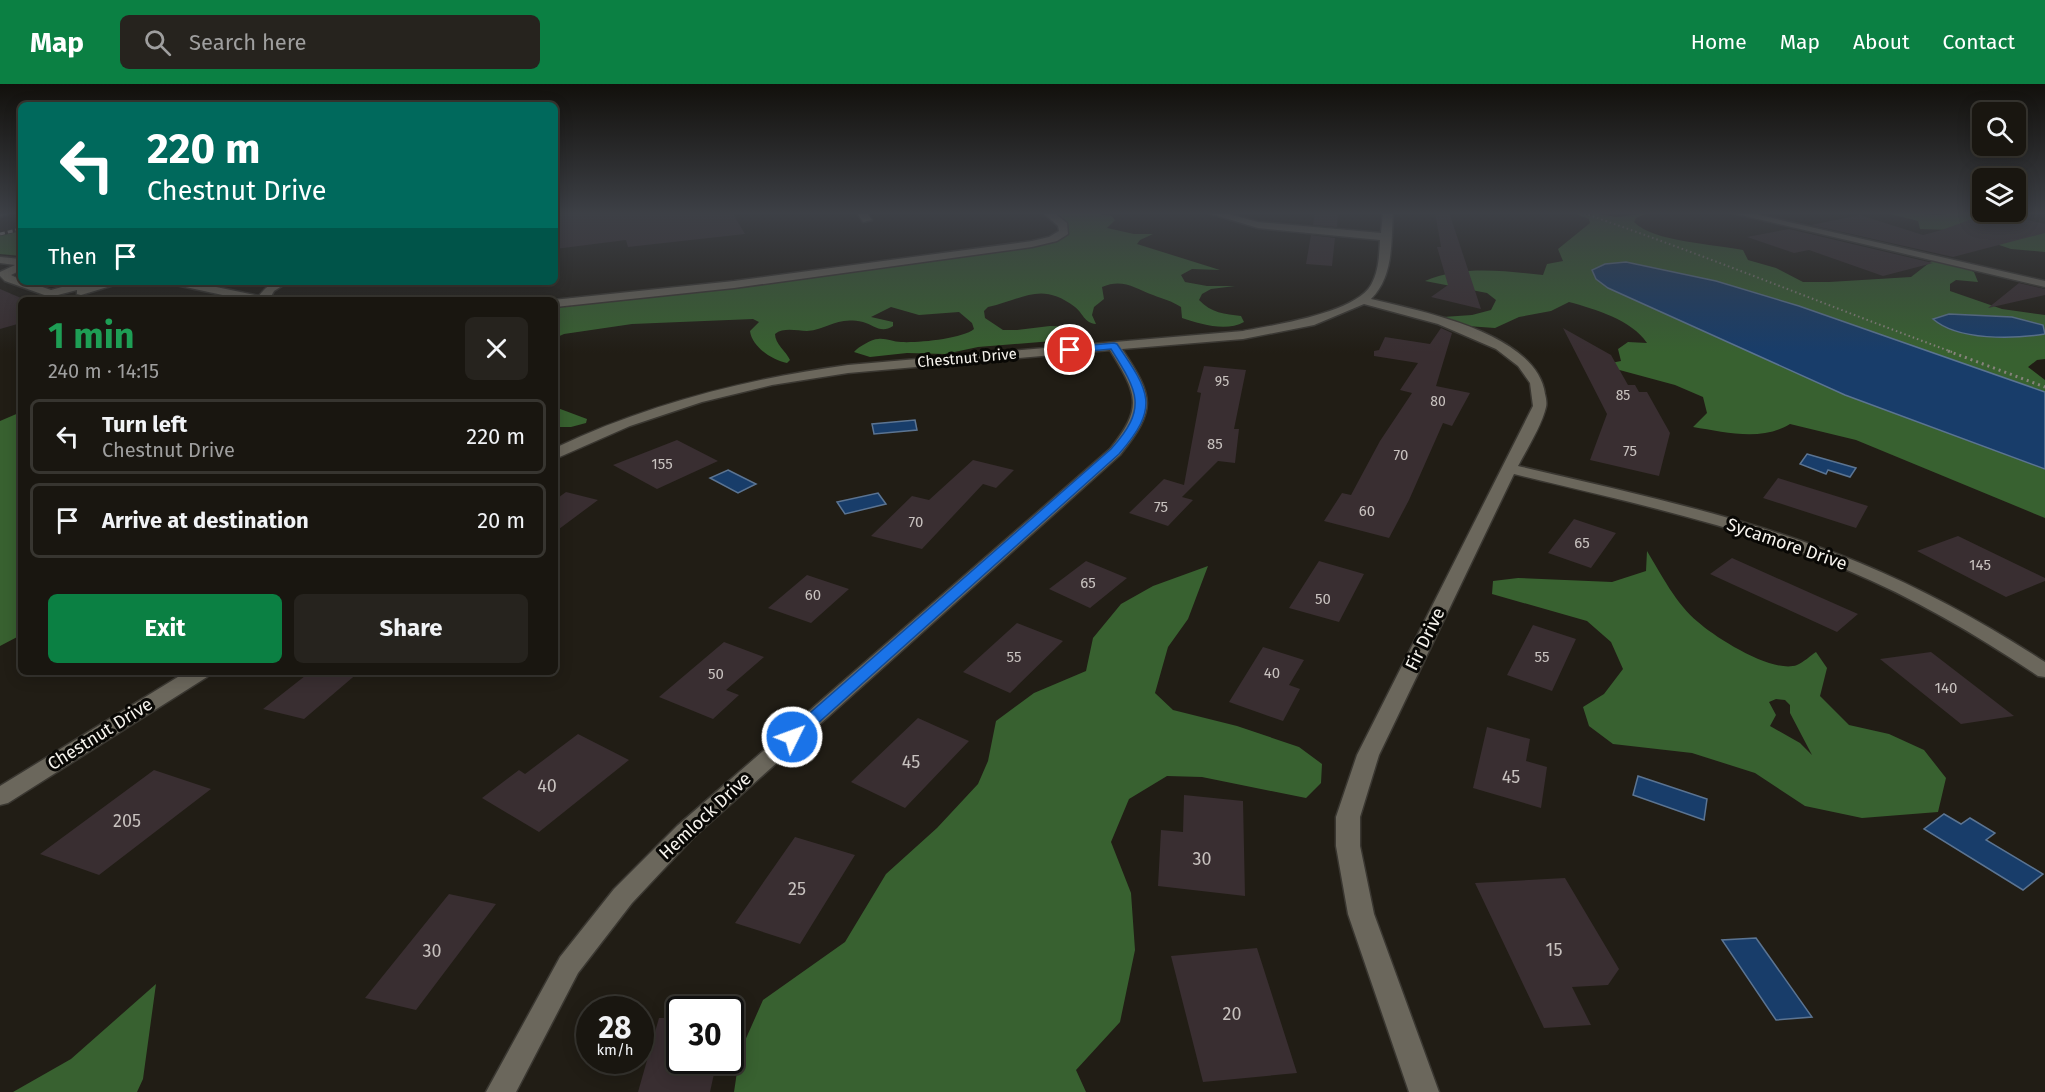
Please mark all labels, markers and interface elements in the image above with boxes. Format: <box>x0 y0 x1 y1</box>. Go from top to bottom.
search box <box>120 15 540 69</box>
text: Map <box>30 26 84 59</box>
icon: search <box>141 26 174 59</box>
text: Search here <box>189 29 307 56</box>
text: Home <box>1691 29 1747 55</box>
text: Map <box>1780 29 1820 55</box>
text: About <box>1853 29 1910 55</box>
text: Contact <box>1943 29 2015 55</box>
map controls <box>1972 102 2026 222</box>
button: search <box>1972 102 2026 156</box>
text: 220 m <box>147 124 260 174</box>
icon: left <box>48 126 126 204</box>
button: layers <box>1972 168 2026 222</box>
text: Chestnut Drive <box>147 175 327 207</box>
icon: arrive <box>109 240 142 273</box>
text: Then <box>48 243 97 270</box>
text: 1 min <box>48 314 135 358</box>
button: close <box>465 317 528 380</box>
pin <box>1044 324 1095 375</box>
icon: arrive <box>1053 333 1086 366</box>
street label: Chestnut Drive <box>917 345 1017 371</box>
text: 240 m · 14:15 <box>48 359 159 383</box>
house number: 95 <box>1215 373 1229 390</box>
house number: 85 <box>1616 387 1630 404</box>
house number: 80 <box>1430 393 1446 410</box>
text: Turn left <box>102 411 187 438</box>
icon: left <box>51 420 84 453</box>
text: 220 m <box>466 423 525 450</box>
house number: 85 <box>1207 435 1223 453</box>
text: Chestnut Drive <box>102 438 235 462</box>
house number: 75 <box>1623 442 1637 460</box>
house number: 70 <box>1394 446 1408 464</box>
house number: 155 <box>651 455 673 473</box>
house number: 75 <box>1154 498 1168 516</box>
house number: 60 <box>1359 502 1375 520</box>
icon: arrive <box>51 504 84 537</box>
text: Arrive at destination <box>102 507 309 534</box>
text: 20 m <box>477 507 525 534</box>
house number: 70 <box>909 513 923 531</box>
street label: Sycamore Drive <box>1724 513 1850 575</box>
house number: 65 <box>1574 534 1590 552</box>
house number: 145 <box>1969 556 1991 574</box>
house number: 65 <box>1080 574 1096 592</box>
house number: 60 <box>805 586 821 604</box>
house number: 50 <box>1315 590 1331 608</box>
button: Exit <box>48 594 282 663</box>
button: Share <box>294 594 528 663</box>
street label: Fir Drive <box>1400 604 1450 674</box>
house number: 55 <box>1007 648 1021 666</box>
house number: 55 <box>1535 648 1549 666</box>
house number: 40 <box>1264 664 1280 682</box>
house number: 50 <box>708 665 724 683</box>
house number: 140 <box>1935 679 1957 697</box>
street label: Chestnut Drive <box>43 693 157 775</box>
position arrow <box>760 705 824 769</box>
house number: 45 <box>902 751 920 773</box>
house number: 45 <box>1502 766 1520 788</box>
street label: Hemlock Drive <box>654 768 756 864</box>
house number: 40 <box>537 775 557 797</box>
house number: 205 <box>113 810 141 832</box>
house number: 30 <box>1192 848 1212 870</box>
house number: 25 <box>788 878 806 900</box>
house number: 15 <box>1546 939 1562 961</box>
house number: 30 <box>422 940 442 962</box>
speed limit sign: 30 <box>666 996 744 1074</box>
house number: 20 <box>1223 1003 1241 1025</box>
text: 28 <box>599 1010 631 1046</box>
text: km/h <box>596 1041 634 1059</box>

